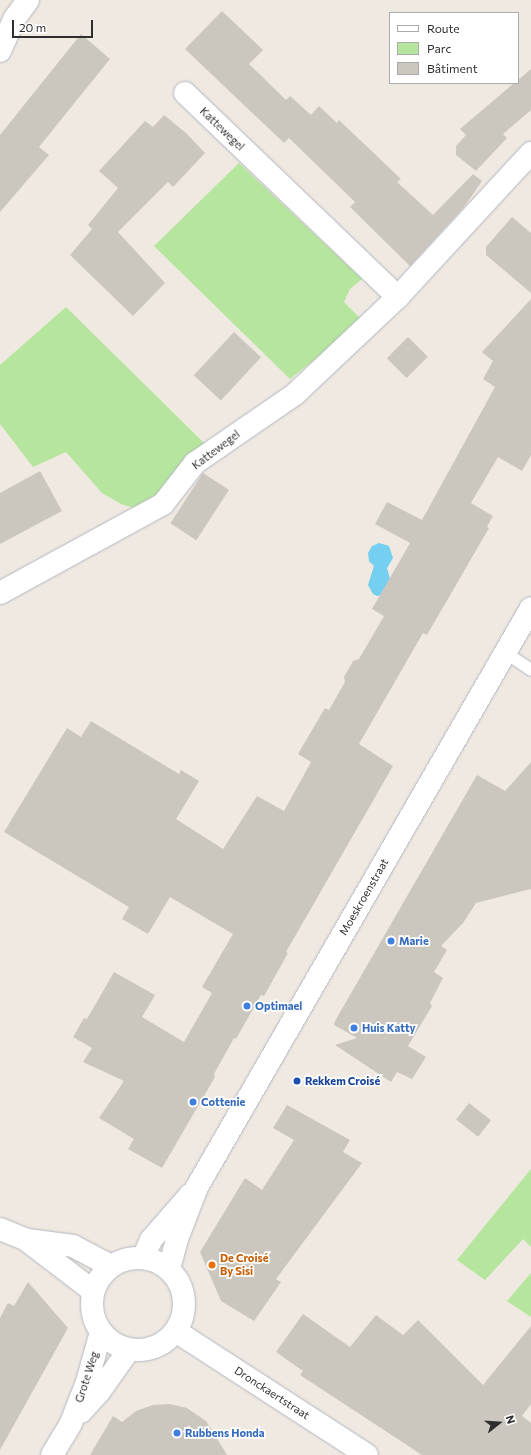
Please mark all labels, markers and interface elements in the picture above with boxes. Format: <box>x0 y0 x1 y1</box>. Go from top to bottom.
scale bar <box>14 12 95 38</box>
legend <box>389 12 519 84</box>
text: 20 m <box>19 20 46 34</box>
text: Route <box>427 21 460 35</box>
text: Parc <box>427 41 451 55</box>
text: Bâtiment <box>427 61 478 75</box>
street label: Kattewegel <box>197 105 247 153</box>
street label: Kattewegel <box>189 428 243 472</box>
street label: Moeskroenstraat <box>337 856 391 938</box>
place label: Marie <box>399 934 429 948</box>
marker: Marie <box>386 936 396 946</box>
place label: Optimael <box>255 999 302 1013</box>
marker: Optimael <box>242 1001 252 1011</box>
place label: Huis Katty <box>362 1021 416 1035</box>
marker: Huis Katty <box>349 1023 359 1033</box>
place label: Rekkem Croisé <box>305 1074 380 1088</box>
marker: Rekkem Croisé <box>292 1076 302 1086</box>
place label: Cottenie <box>201 1095 245 1109</box>
marker: Cottenie <box>188 1097 198 1107</box>
place label: De Croisé By Sisi <box>220 1252 268 1278</box>
marker: De Croisé By Sisi <box>207 1260 217 1270</box>
street label: Grote Weg <box>72 1350 102 1404</box>
street label: Dronckaertstraat <box>232 1364 312 1422</box>
north arrow <box>479 1403 519 1443</box>
text: N <box>504 1413 518 1425</box>
place label: Rubbens Honda <box>185 1426 265 1440</box>
marker: Rubbens Honda <box>172 1428 182 1438</box>

